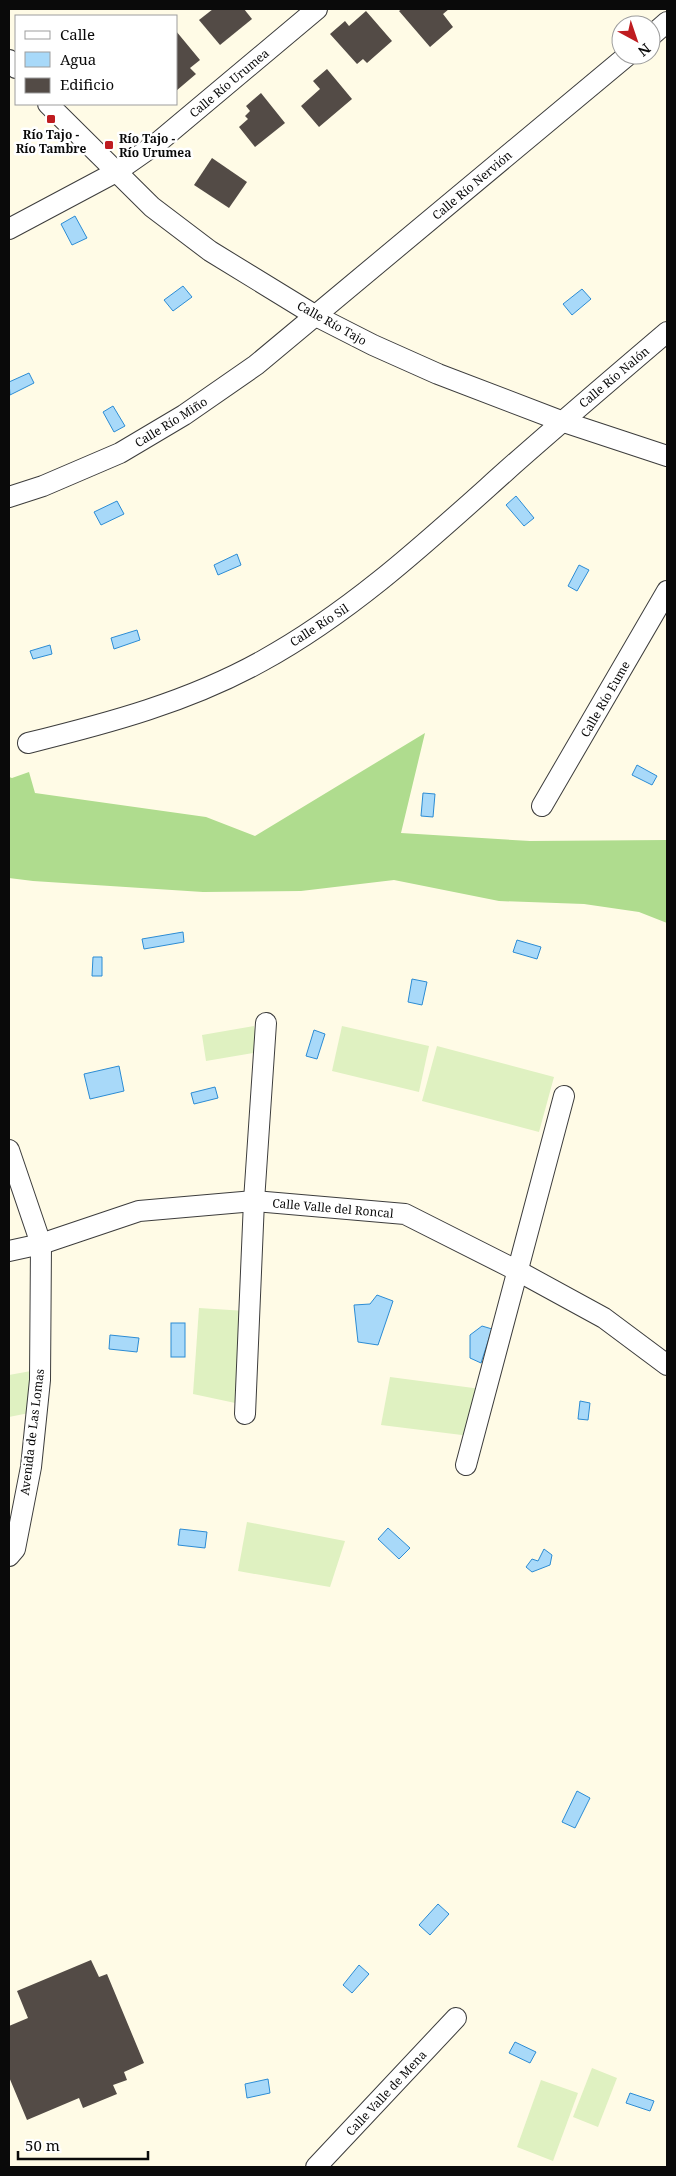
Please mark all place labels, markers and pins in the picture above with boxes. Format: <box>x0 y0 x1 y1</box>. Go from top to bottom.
marker: Río Tajo - Río Tambre <box>45 113 57 125</box>
place label: Río Tajo - Río Tambre <box>16 126 86 157</box>
place label: Río Tajo - Río Urumea <box>119 130 191 161</box>
marker: Río Tajo - Río Urumea <box>103 139 115 151</box>

